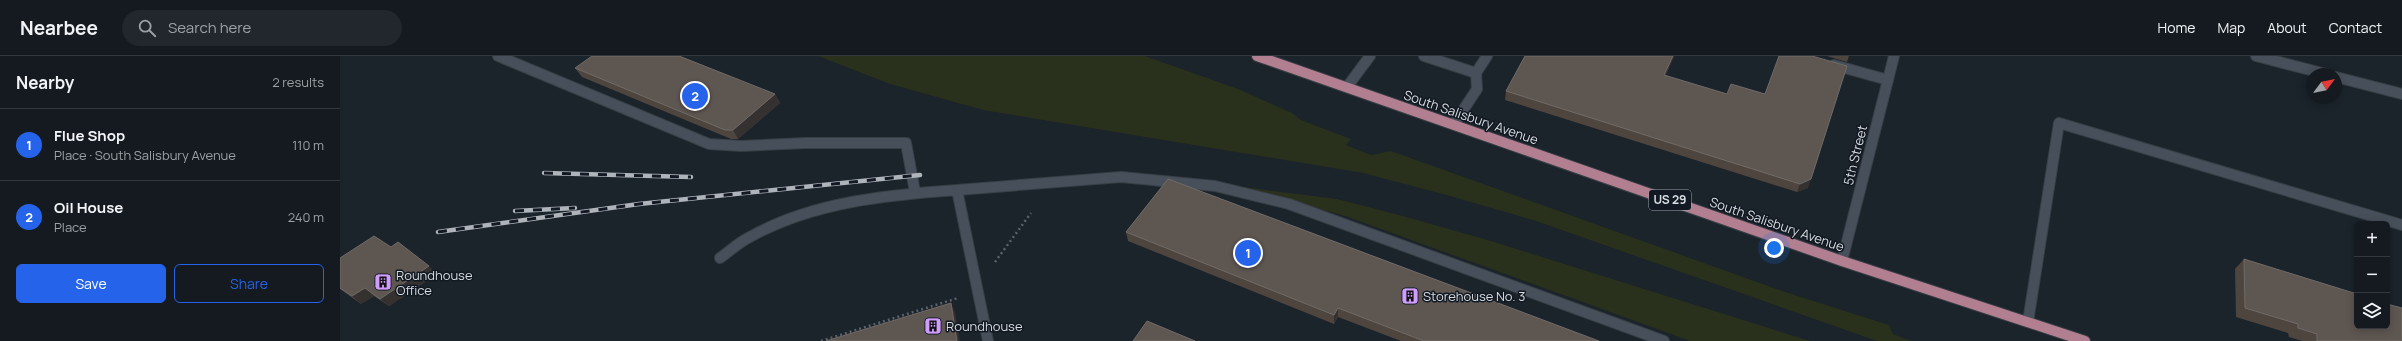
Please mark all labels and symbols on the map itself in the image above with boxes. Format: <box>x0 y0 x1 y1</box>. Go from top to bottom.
north arrow <box>2306 68 2342 104</box>
pin: 2 <box>682 81 708 111</box>
street label: South Salisbury Avenue <box>1401 86 1541 149</box>
street label: 5th Street <box>1839 123 1871 187</box>
road number: US 29 <box>1649 190 1691 210</box>
street label: South Salisbury Avenue <box>1707 193 1847 256</box>
pin: 1 <box>1235 238 1261 268</box>
your location <box>1764 238 1784 258</box>
place label: Roundhouse Office <box>396 266 473 299</box>
building icon: Roundhouse Office <box>373 272 393 292</box>
building icon: Storehouse No. 3 <box>1400 286 1420 306</box>
place label: Storehouse No. 3 <box>1423 287 1525 305</box>
building icon: Roundhouse <box>923 316 943 336</box>
place label: Roundhouse <box>946 317 1023 335</box>

